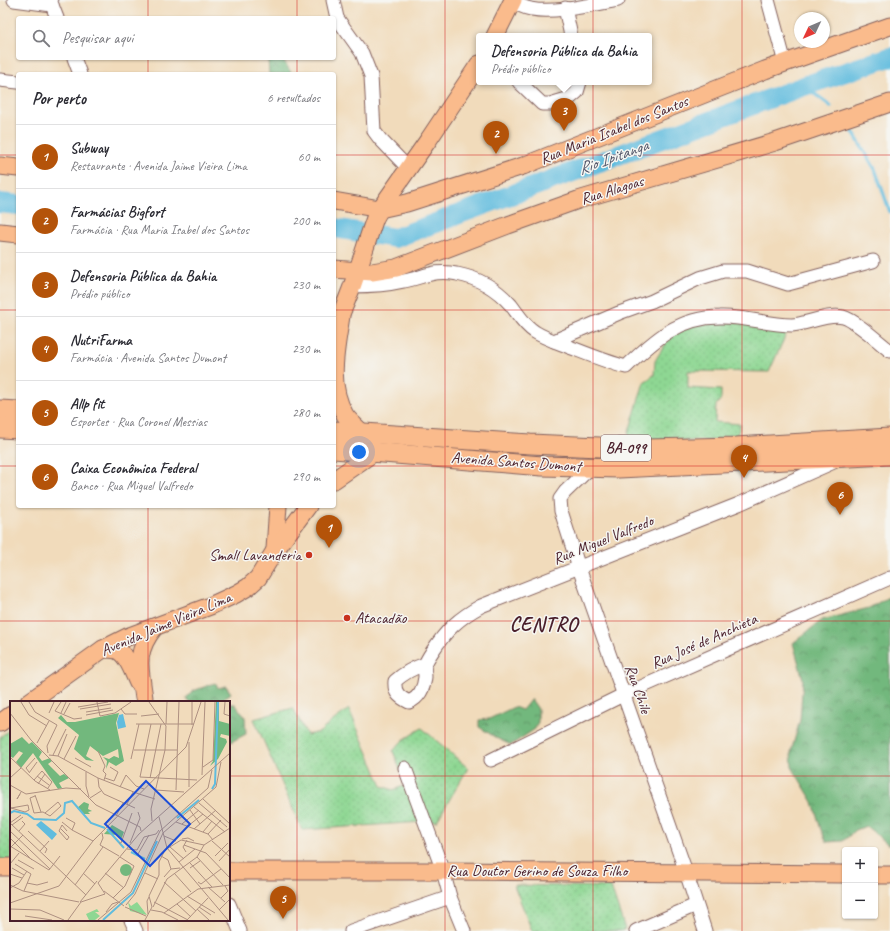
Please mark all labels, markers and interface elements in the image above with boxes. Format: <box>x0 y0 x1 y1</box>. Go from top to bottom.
north arrow <box>794 12 830 48</box>
search box <box>16 16 336 60</box>
icon: search <box>30 27 52 49</box>
text: Pesquisar aqui <box>62 29 133 48</box>
popup <box>476 33 652 85</box>
text: Defensoria Pública da Bahia <box>491 42 637 61</box>
text: Prédio público <box>491 61 551 77</box>
text: Por perto <box>32 88 86 109</box>
text: 6 resultados <box>267 90 320 106</box>
street label: Rua Maria Isabel dos Santos <box>537 91 692 169</box>
pin: 3 <box>551 98 577 131</box>
pin: 2 <box>483 121 509 154</box>
water label: Rio Ipitanga <box>575 134 653 179</box>
text: Subway <box>70 139 108 158</box>
text: 1 <box>42 149 48 165</box>
text: 60 m <box>298 149 320 165</box>
text: Restaurante · Avenida Jaime Vieira Lima <box>70 158 247 174</box>
street label: Rua Alagoas <box>578 171 647 209</box>
text: Farmácias Bigfort <box>70 203 164 222</box>
text: 2 <box>42 213 48 229</box>
text: 200 m <box>292 213 320 229</box>
text: Farmácia · Rua Maria Isabel dos Santos <box>70 222 249 238</box>
text: Defensoria Pública da Bahia <box>70 267 216 286</box>
text: 3 <box>42 277 48 293</box>
text: 230 m <box>292 277 320 293</box>
text: Prédio público <box>70 286 130 302</box>
text: NutriFarma <box>70 331 132 350</box>
text: 4 <box>42 341 48 357</box>
text: 230 m <box>292 341 320 357</box>
text: Farmácia · Avenida Santos Dumont <box>70 350 226 366</box>
text: Allp fit <box>70 395 104 414</box>
text: 5 <box>42 405 48 421</box>
text: 280 m <box>292 405 320 421</box>
text: Esportes · Rua Coronel Messias <box>70 414 207 430</box>
road number: BA-099 <box>601 435 651 461</box>
your location <box>349 442 369 462</box>
pin: 4 <box>731 445 757 478</box>
street label: Avenida Santos Dumont <box>450 447 584 477</box>
text: Caixa Econômica Federal <box>70 459 197 478</box>
text: 6 <box>42 469 48 485</box>
text: 290 m <box>292 469 320 485</box>
text: Banco · Rua Miguel Valfredo <box>70 478 193 494</box>
pin: 6 <box>827 482 853 515</box>
street label: Rua Miguel Valfredo <box>550 510 658 569</box>
pin: 1 <box>316 515 342 548</box>
place label: Small Lavanderia <box>209 545 302 565</box>
marker: Small Lavanderia <box>304 550 314 560</box>
street label: Avenida Jaime Vieira Lima <box>98 587 236 661</box>
place label: Atacadão <box>355 608 408 628</box>
street label: Rua José de Anchieta <box>648 608 761 673</box>
district label: CENTRO <box>510 612 580 637</box>
marker: Atacadão <box>342 613 352 623</box>
street label: Rua Chile <box>620 662 656 718</box>
inset map <box>10 701 230 921</box>
map controls <box>842 847 878 919</box>
button: + <box>842 847 878 883</box>
street label: Rua Doutor Gerino de Souza Filho <box>447 861 629 881</box>
button: − <box>842 883 878 919</box>
pin: 5 <box>270 886 296 919</box>

